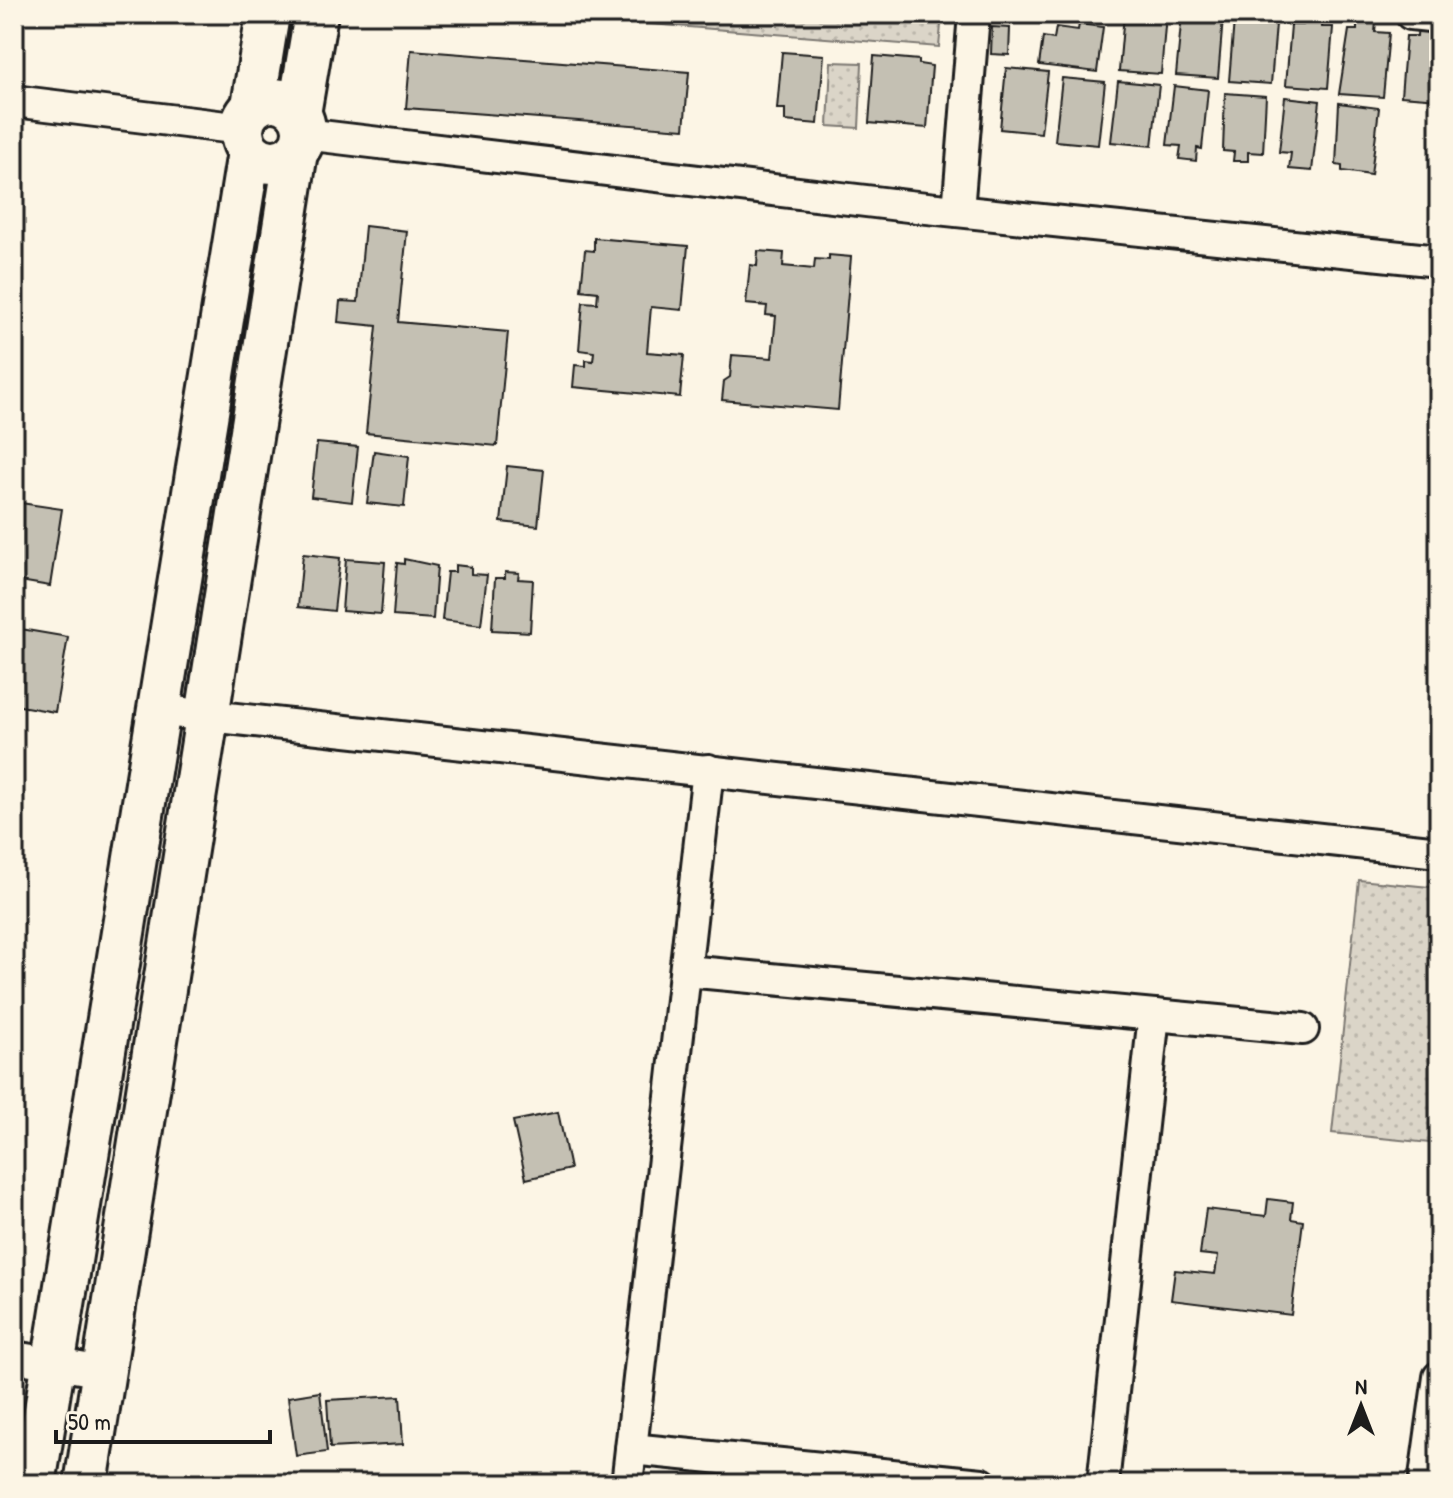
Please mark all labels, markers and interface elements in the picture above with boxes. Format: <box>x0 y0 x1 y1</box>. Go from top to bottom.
north arrow <box>1321 1366 1401 1446</box>
text: N <box>1355 1371 1367 1401</box>
scale bar <box>56 1394 270 1444</box>
text: 50 m <box>68 1405 111 1437</box>

